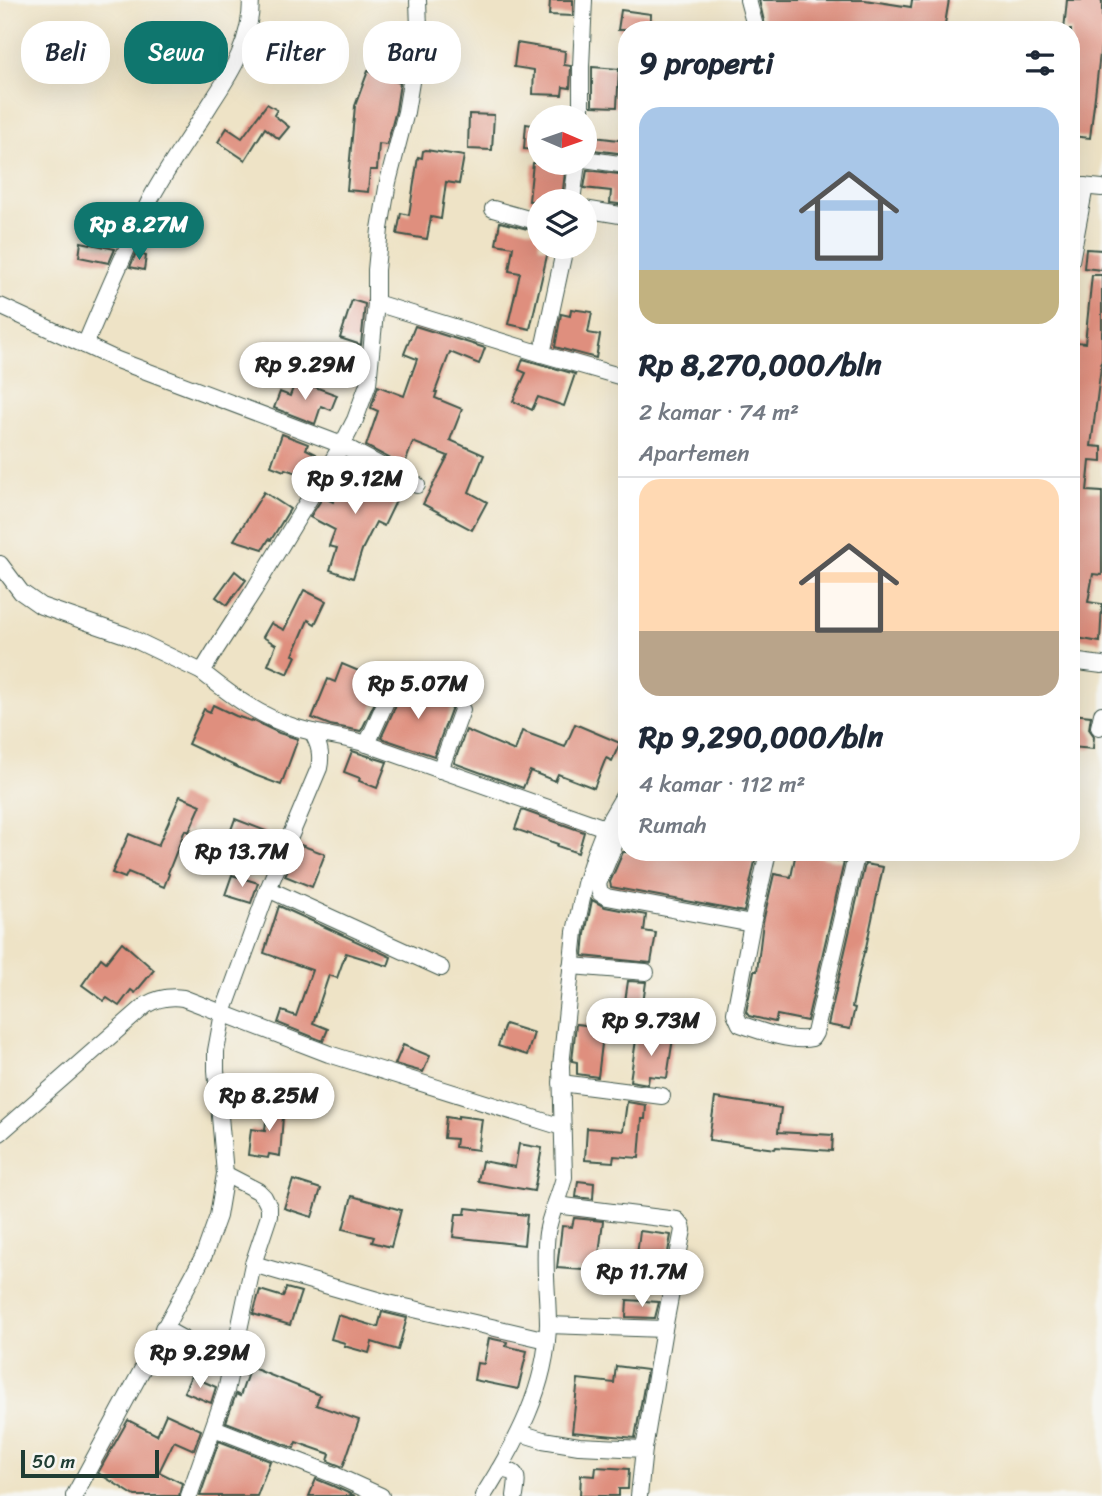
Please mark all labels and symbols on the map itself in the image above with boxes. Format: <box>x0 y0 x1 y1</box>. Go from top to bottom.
north arrow <box>527 105 597 175</box>
pin: Rp 8.27M <box>67 202 211 262</box>
pin: Rp 9.29M <box>233 342 377 402</box>
pin: Rp 9.12M <box>283 456 427 516</box>
pin: Rp 5.07M <box>346 662 490 721</box>
pin: Rp 13.7M <box>170 830 314 889</box>
pin: Rp 9.73M <box>579 998 723 1058</box>
pin: Rp 8.25M <box>197 1074 341 1133</box>
pin: Rp 11.7M <box>570 1250 714 1309</box>
pin: Rp 9.29M <box>128 1330 272 1390</box>
scale bar <box>21 1447 159 1479</box>

